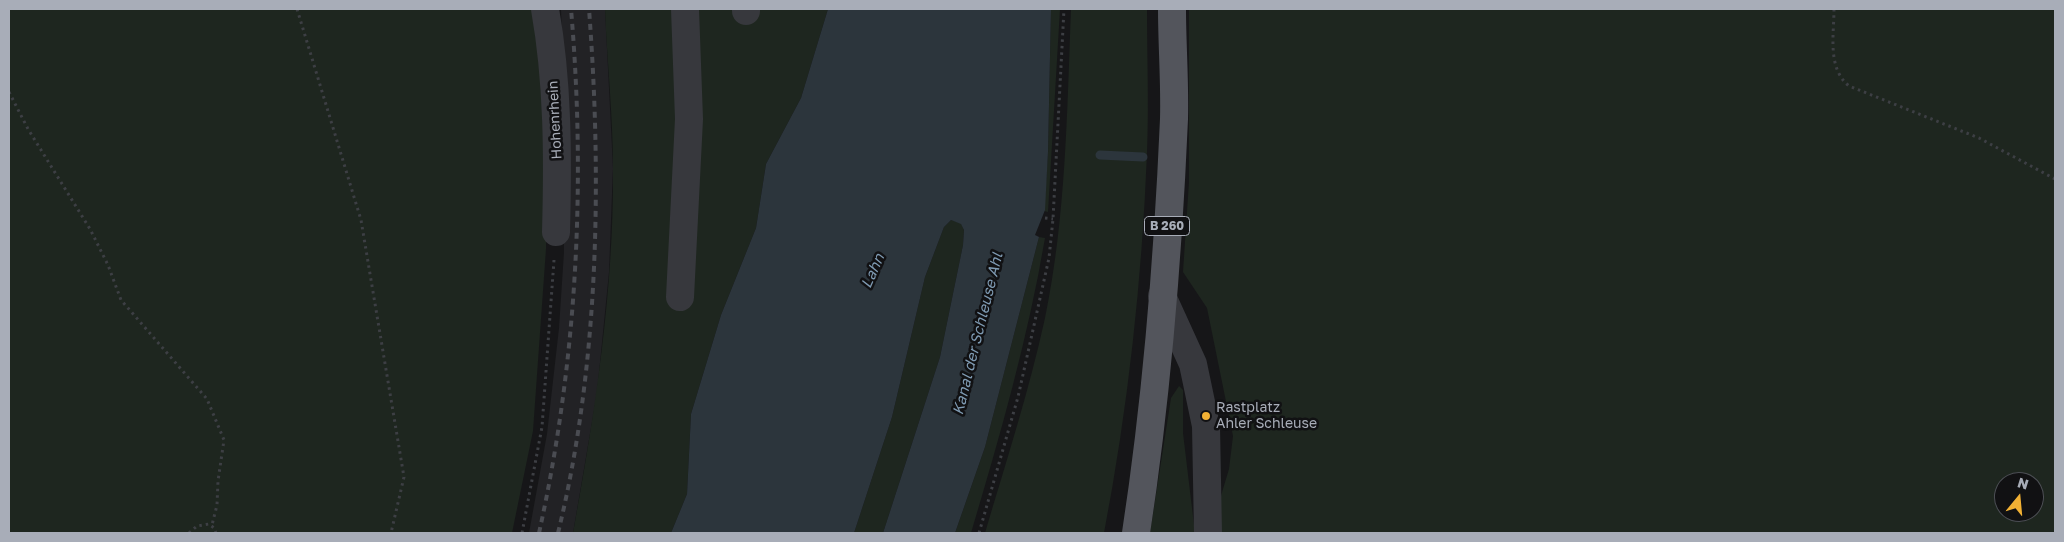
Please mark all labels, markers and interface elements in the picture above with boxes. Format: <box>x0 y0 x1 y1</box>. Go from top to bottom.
street label: Hohenrhein <box>545 80 565 160</box>
road number: B 260 <box>1144 217 1190 236</box>
water label: Lahn <box>858 251 888 291</box>
water label: Kanal der Schleuse Ahl <box>949 251 1007 417</box>
place label: Rastplatz Ahler Schleuse <box>1216 400 1317 432</box>
marker: Rastplatz Ahler Schleuse <box>1200 410 1212 422</box>
north arrow <box>1994 472 2044 522</box>
text: N <box>2016 473 2031 493</box>

